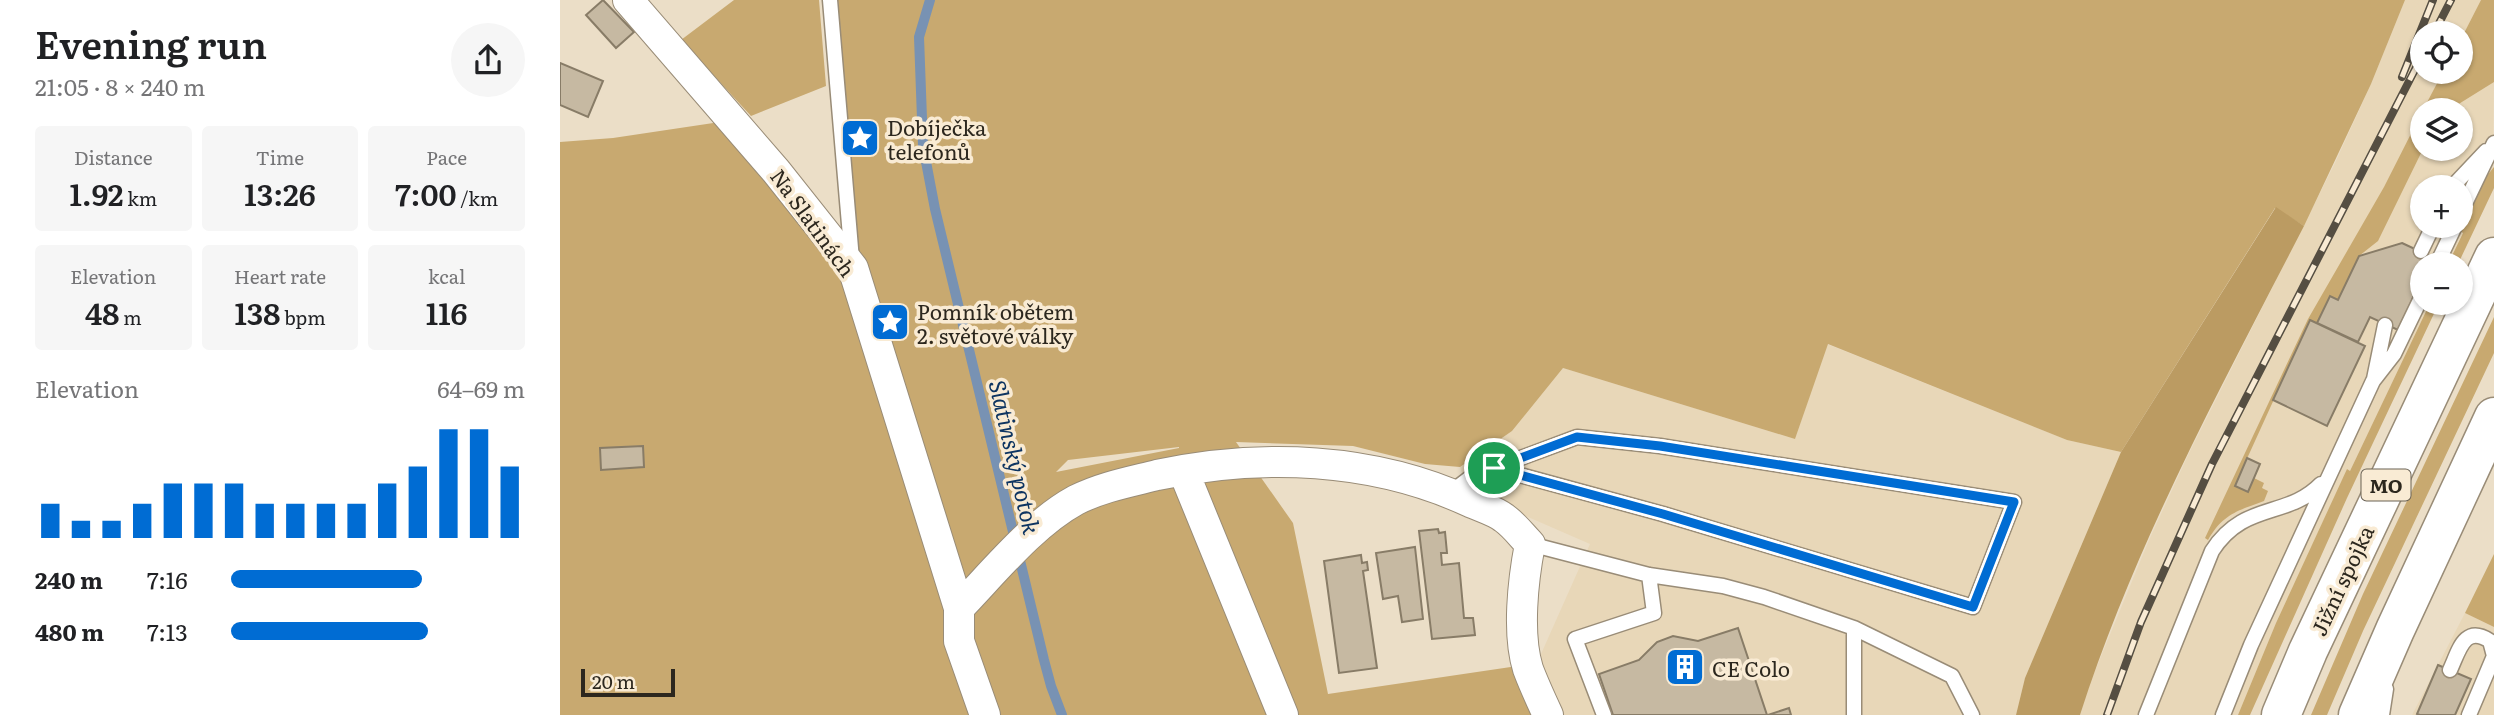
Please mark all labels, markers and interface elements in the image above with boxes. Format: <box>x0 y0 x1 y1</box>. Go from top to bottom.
text: Evening run <box>35 14 267 71</box>
map controls <box>2410 21 2473 315</box>
button: locate <box>2410 21 2473 84</box>
button: share <box>451 23 525 97</box>
text: 21:05 · 8 × 240 m <box>35 69 205 103</box>
button: layers <box>2410 98 2473 161</box>
place label: Dobíječka telefonů <box>887 111 987 166</box>
place icon: Dobíječka telefonů <box>839 117 881 159</box>
text: Distance <box>74 143 153 171</box>
text: Time <box>256 143 304 171</box>
text: Pace <box>426 143 467 171</box>
street label: Na Slatinách <box>764 161 864 283</box>
text: 1.92 <box>69 171 124 215</box>
text: 13:26 <box>244 171 316 215</box>
text: 7:00 <box>395 171 456 215</box>
button: + <box>2410 175 2473 238</box>
text: km <box>124 184 157 212</box>
text: /km <box>456 184 498 212</box>
button: − <box>2410 252 2473 315</box>
text: Elevation <box>70 262 156 290</box>
text: Heart rate <box>234 262 326 290</box>
text: kcal <box>428 262 465 290</box>
text: 48 <box>85 290 120 334</box>
text: 138 <box>234 290 280 334</box>
text: 116 <box>426 290 467 334</box>
place label: Pomník obětem 2. světové války <box>917 295 1074 350</box>
place icon: Pomník obětem 2. světové války <box>869 301 911 343</box>
text: m <box>120 303 142 331</box>
text: bpm <box>280 303 326 331</box>
text: Elevation <box>35 371 139 405</box>
text: 64–69 m <box>437 371 525 405</box>
water label: Slatinský potok <box>982 377 1050 538</box>
pin <box>1464 438 1524 498</box>
icon: arrive <box>1475 449 1513 487</box>
road number: MO <box>2361 470 2410 500</box>
street label: Jižní spojka <box>2302 519 2380 640</box>
text: 240 m <box>35 562 103 596</box>
text: 7:16 <box>147 562 188 596</box>
text: 480 m <box>35 614 104 648</box>
text: 7:13 <box>147 614 188 648</box>
building icon: CE Colo <box>1664 646 1706 688</box>
place label: CE Colo <box>1712 652 1790 683</box>
scale bar <box>581 666 676 698</box>
text: 20 m <box>592 667 635 695</box>

